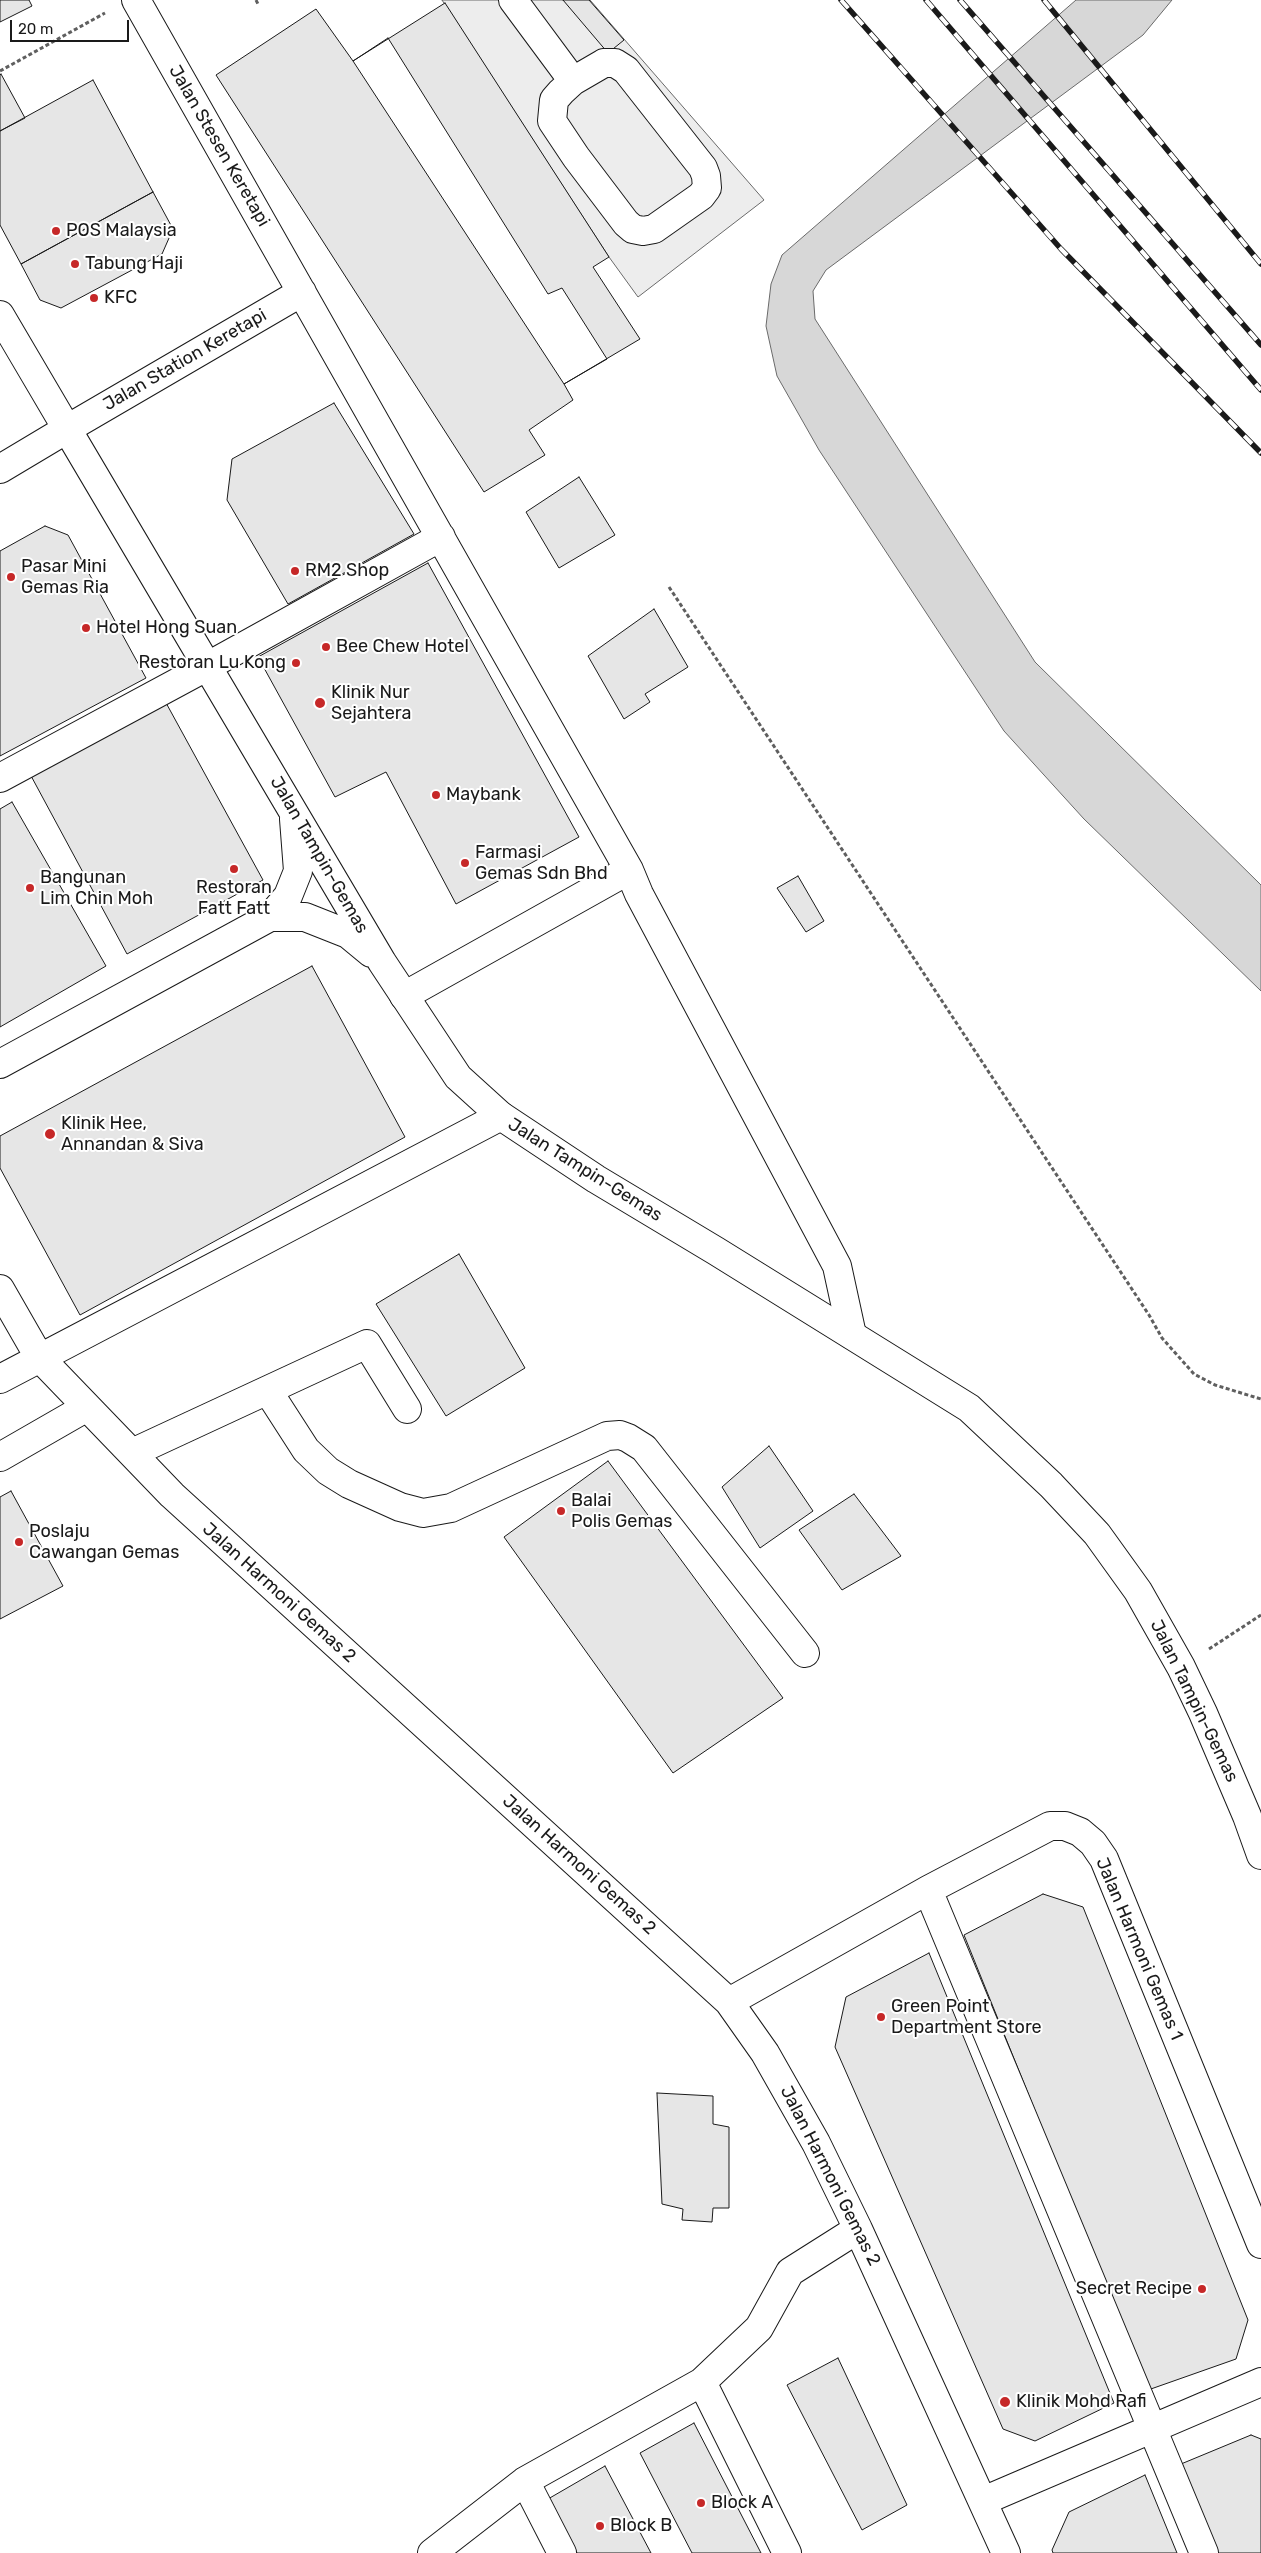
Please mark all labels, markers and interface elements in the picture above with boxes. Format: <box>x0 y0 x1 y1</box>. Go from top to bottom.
scale bar <box>12 10 131 42</box>
text: 20 m <box>18 20 53 38</box>
street label: Jalan Stesen Keretapi <box>164 61 274 231</box>
place label: POS Malaysia <box>66 220 177 242</box>
marker: POS Malaysia <box>50 225 62 237</box>
place label: Tabung Haji <box>85 253 183 275</box>
marker: Tabung Haji <box>69 258 81 270</box>
place label: KFC <box>104 287 137 309</box>
marker: KFC <box>88 292 100 304</box>
street label: Jalan Station Keretapi <box>99 304 271 416</box>
place label: Pasar Mini Gemas Ria <box>21 556 109 598</box>
place label: RM2 Shop <box>305 560 389 582</box>
marker: RM2 Shop <box>289 565 301 577</box>
marker: Pasar Mini Gemas Ria <box>5 571 17 583</box>
place label: Hotel Hong Suan <box>96 617 237 639</box>
marker: Hotel Hong Suan <box>80 622 92 634</box>
place label: Bee Chew Hotel <box>336 636 469 658</box>
marker: Bee Chew Hotel <box>320 641 332 653</box>
place label: Restoran Lu Kong <box>138 652 286 674</box>
marker: Restoran Lu Kong <box>290 657 302 669</box>
place label: Klinik Nur Sejahtera <box>331 682 411 724</box>
marker: Klinik Nur Sejahtera <box>313 696 327 710</box>
street label: Jalan Tampin-Gemas <box>265 773 373 937</box>
place label: Maybank <box>446 784 521 806</box>
marker: Maybank <box>430 789 442 801</box>
place label: Farmasi Gemas Sdn Bhd <box>475 842 608 884</box>
marker: Farmasi Gemas Sdn Bhd <box>459 857 471 869</box>
marker: Restoran Fatt Fatt <box>228 863 240 875</box>
place label: Bangunan Lim Chin Moh <box>40 867 153 910</box>
place label: Restoran Fatt Fatt <box>196 877 272 920</box>
marker: Bangunan Lim Chin Moh <box>24 882 36 894</box>
place label: Klinik Hee, Annandan & Siva <box>61 1113 204 1156</box>
street label: Jalan Tampin-Gemas <box>504 1114 666 1226</box>
marker: Klinik Hee, Annandan & Siva <box>43 1127 57 1141</box>
place label: Balai Polis Gemas <box>571 1490 673 1532</box>
marker: Balai Polis Gemas <box>555 1505 567 1517</box>
street label: Jalan Harmoni Gemas 2 <box>198 1518 360 1668</box>
place label: Poslaju Cawangan Gemas <box>29 1521 179 1564</box>
marker: Poslaju Cawangan Gemas <box>13 1536 25 1548</box>
street label: Jalan Tampin-Gemas <box>1145 1616 1243 1786</box>
street label: Jalan Harmoni Gemas 2 <box>498 1790 660 1940</box>
street label: Jalan Harmoni Gemas 1 <box>1091 1855 1187 2043</box>
place label: Green Point Department Store <box>891 1996 1042 2038</box>
marker: Green Point Department Store <box>875 2011 887 2023</box>
street label: Jalan Harmoni Gemas 2 <box>775 2082 885 2270</box>
place label: Secret Recipe <box>1076 2278 1192 2300</box>
marker: Secret Recipe <box>1196 2283 1208 2295</box>
place label: Klinik Mohd Rafi <box>1016 2391 1147 2413</box>
marker: Klinik Mohd Rafi <box>998 2395 1012 2409</box>
place label: Block A <box>711 2492 773 2514</box>
marker: Block A <box>695 2497 707 2509</box>
place label: Block B <box>610 2515 672 2537</box>
marker: Block B <box>594 2520 606 2532</box>

